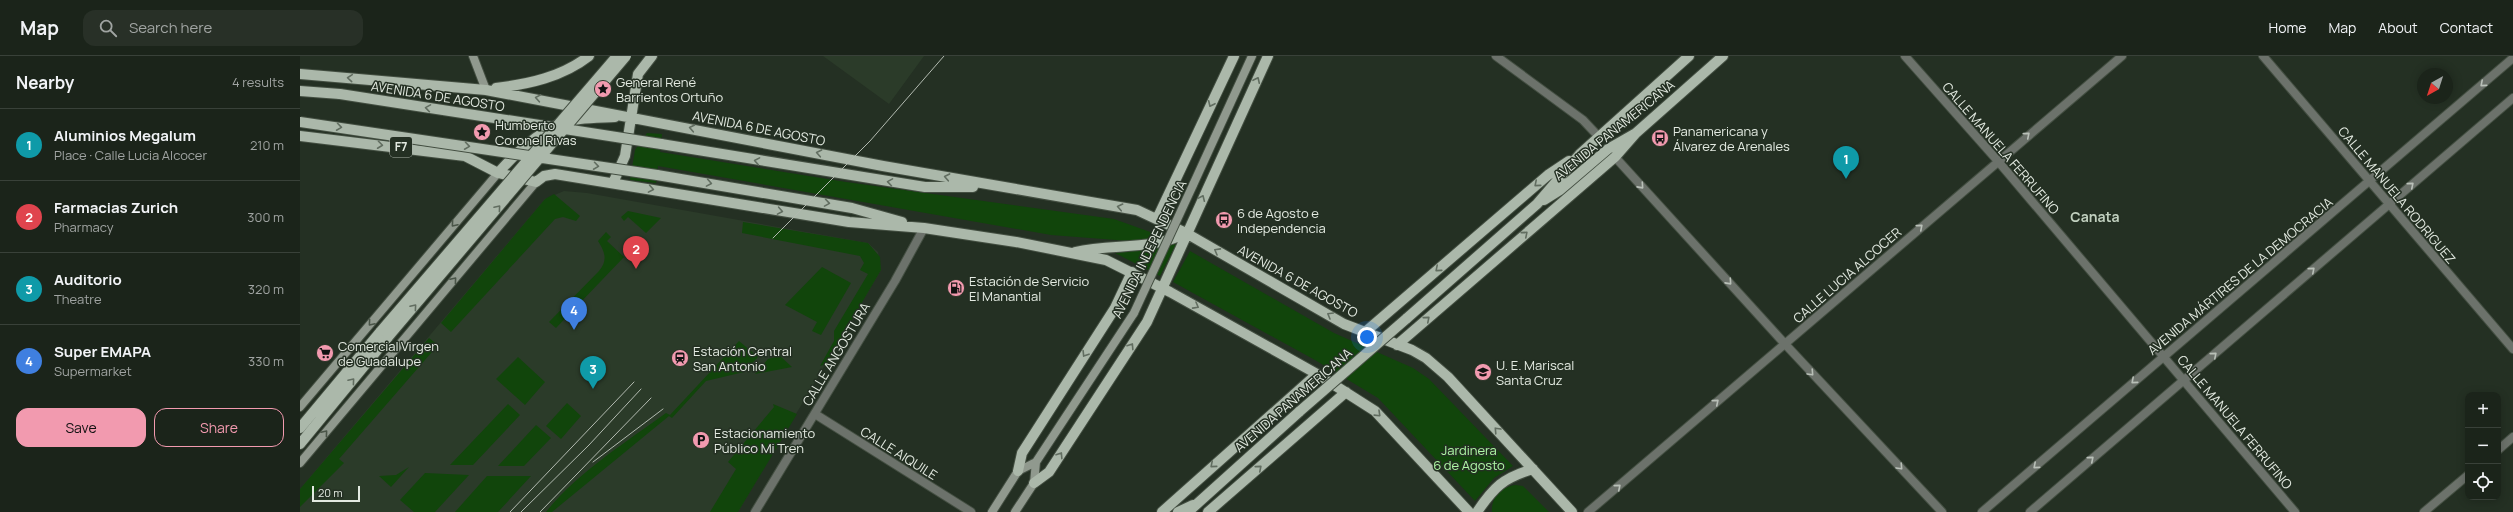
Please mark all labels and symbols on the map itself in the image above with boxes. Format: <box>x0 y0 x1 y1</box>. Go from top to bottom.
north arrow <box>2417 68 2453 104</box>
place label: General René Barrientos Ortuño <box>616 73 723 106</box>
one-way arrow <box>347 74 353 83</box>
one-way arrow <box>1252 76 1260 84</box>
street label: AVENIDA PANAMERICANA <box>1550 76 1678 184</box>
street label: AVENIDA 6 DE AGOSTO <box>370 77 507 116</box>
street label: CALLE MANUELA FERRUFINO <box>1938 78 2064 218</box>
place icon: General René Barrientos Ortuño <box>593 79 613 99</box>
one-way arrow <box>2481 79 2488 86</box>
one-way arrow <box>535 94 541 103</box>
one-way arrow <box>1208 100 1216 107</box>
one-way arrow <box>425 104 431 113</box>
street label: AVENIDA 6 DE AGOSTO <box>691 106 828 150</box>
place label: Humberto Coronel Rivas <box>495 116 577 149</box>
one-way arrow <box>336 122 342 131</box>
place icon: Humberto Coronel Rivas <box>472 122 492 142</box>
place label: Panamericana y Álvarez de Arenales <box>1673 122 1790 155</box>
street label: CALLE MANUELA RODRIGUEZ <box>2334 123 2460 267</box>
one-way arrow <box>689 124 695 133</box>
bus stop icon: Panamericana y Álvarez de Arenales <box>1650 128 1670 148</box>
one-way arrow <box>2022 133 2029 140</box>
road number: F7 <box>390 137 412 157</box>
one-way arrow <box>377 140 383 149</box>
one-way arrow <box>464 142 470 150</box>
pin: 1 <box>1833 146 1859 179</box>
one-way arrow <box>816 149 822 158</box>
one-way arrow <box>754 157 760 165</box>
one-way arrow <box>593 161 599 170</box>
one-way arrow <box>944 173 950 182</box>
street label: AVENIDA INDEPENDENCIA <box>1108 177 1190 321</box>
one-way arrow <box>887 178 894 187</box>
one-way arrow <box>706 179 712 187</box>
one-way arrow <box>1534 180 1542 187</box>
one-way arrow <box>1637 181 1644 189</box>
one-way arrow <box>2406 183 2413 190</box>
one-way arrow <box>648 184 655 193</box>
street label: AVENIDA MÁRTIRES DE LA DEMOCRACIA <box>2144 193 2336 359</box>
one-way arrow <box>1198 195 1206 202</box>
one-way arrow <box>824 198 830 207</box>
one-way arrow <box>1117 203 1123 211</box>
place label: 6 de Agosto e Independencia <box>1237 204 1326 237</box>
one-way arrow <box>493 205 500 212</box>
one-way arrow <box>777 206 783 215</box>
district label: Canata <box>2070 207 2120 226</box>
bus stop icon: 6 de Agosto e Independencia <box>1214 210 1234 230</box>
one-way arrow <box>452 219 459 227</box>
street label: CALLE LUCIA ALCOCER <box>1789 223 1905 327</box>
one-way arrow <box>1915 224 1923 231</box>
one-way arrow <box>1521 232 1528 239</box>
pin: 2 <box>623 236 649 269</box>
street label: AVENIDA 6 DE AGOSTO <box>1235 240 1362 322</box>
one-way arrow <box>1214 248 1221 255</box>
one-way arrow <box>1436 264 1443 271</box>
one-way arrow <box>2307 267 2315 274</box>
place label: Estación de Servicio El Manantial <box>969 272 1090 305</box>
one-way arrow <box>449 277 456 284</box>
fuel station icon: Estación de Servicio El Manantial <box>946 278 966 298</box>
one-way arrow <box>1724 278 1731 285</box>
pin: 4 <box>561 297 587 330</box>
street label: CALLE ANGOSTURA <box>798 299 874 409</box>
one-way arrow <box>1192 302 1199 309</box>
one-way arrow <box>409 304 416 312</box>
one-way arrow <box>1326 313 1334 320</box>
one-way arrow <box>1422 317 1429 324</box>
one-way arrow <box>368 319 375 326</box>
your location <box>1357 327 1377 347</box>
place label: Comercial Virgen de Guadalupe <box>338 337 439 370</box>
place label: Estación Central San Antonio <box>693 342 792 375</box>
supermarket icon: Comercial Virgen de Guadalupe <box>315 343 335 363</box>
one-way arrow <box>1126 343 1134 350</box>
street label: AVENIDA PANAMERICANA <box>1230 344 1356 456</box>
station icon: Estación Central San Antonio <box>670 348 690 368</box>
one-way arrow <box>1082 350 1090 357</box>
street label: CALLE MANUELA FERRUFINO <box>2173 351 2297 493</box>
one-way arrow <box>2209 352 2216 359</box>
pin: 3 <box>580 356 606 389</box>
place label: U. E. Mariscal Santa Cruz <box>1496 356 1574 389</box>
school or university icon: U. E. Mariscal Santa Cruz <box>1473 362 1493 382</box>
one-way arrow <box>1807 368 1814 375</box>
one-way arrow <box>2131 377 2139 384</box>
one-way arrow <box>347 379 354 386</box>
one-way arrow <box>1712 400 1719 407</box>
one-way arrow <box>1373 410 1381 417</box>
street label: CALLE AIQUILE <box>857 422 941 484</box>
place label: Estacionamiento Público Mi Tren <box>714 424 815 457</box>
one-way arrow <box>1494 427 1501 435</box>
one-way arrow <box>321 430 328 437</box>
parking icon: Estacionamiento Público Mi Tren <box>691 430 711 450</box>
park label: Jardinera 6 de Agosto <box>1433 441 1505 474</box>
one-way arrow <box>1055 452 1063 459</box>
one-way arrow <box>2087 457 2094 464</box>
one-way arrow <box>1211 460 1218 467</box>
one-way arrow <box>2033 462 2040 469</box>
one-way arrow <box>1895 463 1902 470</box>
one-way arrow <box>1254 466 1261 473</box>
scale bar <box>312 484 360 503</box>
one-way arrow <box>1613 484 1620 491</box>

